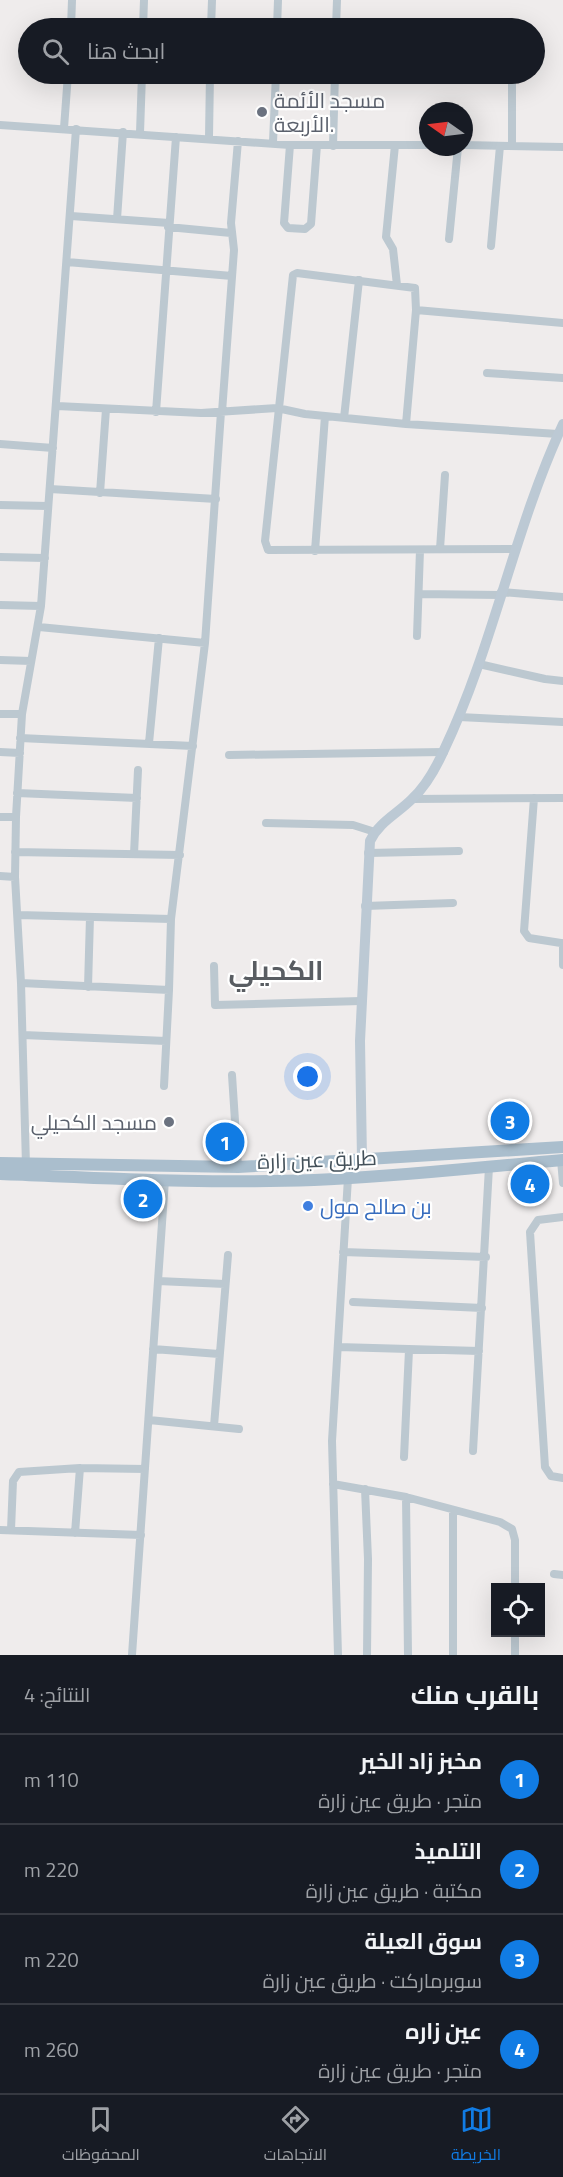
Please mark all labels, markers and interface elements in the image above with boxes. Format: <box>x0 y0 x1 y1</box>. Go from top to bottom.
search box <box>18 18 545 84</box>
text: ابحث هنا <box>87 34 165 68</box>
icon: search <box>39 35 72 68</box>
place label: مسجد الأئمة الأربعة. <box>274 84 385 140</box>
north arrow <box>419 102 473 156</box>
marker: مسجد الأئمة الأربعة. <box>255 105 269 119</box>
district label: الكحيلي <box>229 949 323 993</box>
your location <box>293 1062 322 1091</box>
pin: 3 <box>490 1098 530 1144</box>
place label: مسجد الكحيلي <box>31 1106 157 1139</box>
marker: مسجد الكحيلي <box>162 1115 176 1129</box>
pin: 1 <box>206 1120 244 1164</box>
street label: طريق عين زارة <box>257 1141 377 1177</box>
pin: 4 <box>510 1162 550 1206</box>
pin: 2 <box>124 1176 162 1222</box>
place label: بن صالح مول <box>320 1190 432 1222</box>
marker: بن صالح مول <box>301 1199 315 1213</box>
map controls <box>491 1583 545 1637</box>
button: locate <box>491 1583 545 1637</box>
text: بالقرب منك <box>411 1675 539 1714</box>
text: النتائج: 4 <box>24 1679 90 1710</box>
text: مخبز زاد الخير <box>360 1744 482 1778</box>
text: 110 m <box>24 1764 79 1795</box>
text: 1 <box>514 1764 525 1795</box>
text: متجر · طريق عين زارة <box>318 1785 482 1816</box>
text: التلميذ <box>415 1834 482 1868</box>
text: 220 m <box>24 1854 79 1885</box>
text: 2 <box>514 1854 525 1885</box>
text: مكتبة · طريق عين زارة <box>306 1875 482 1906</box>
text: سوق العيلة <box>364 1924 482 1958</box>
text: 220 m <box>24 1944 79 1975</box>
text: 3 <box>514 1944 525 1975</box>
text: سوبرماركت · طريق عين زارة <box>263 1965 482 1996</box>
text: عين زاره <box>405 2014 482 2048</box>
text: 260 m <box>24 2034 79 2065</box>
text: 4 <box>514 2034 525 2065</box>
text: متجر · طريق عين زارة <box>318 2055 482 2086</box>
tab: المحفوظات <box>62 2103 140 2169</box>
tab: الاتجاهات <box>264 2103 327 2169</box>
tab: الخريطة <box>451 2103 501 2169</box>

